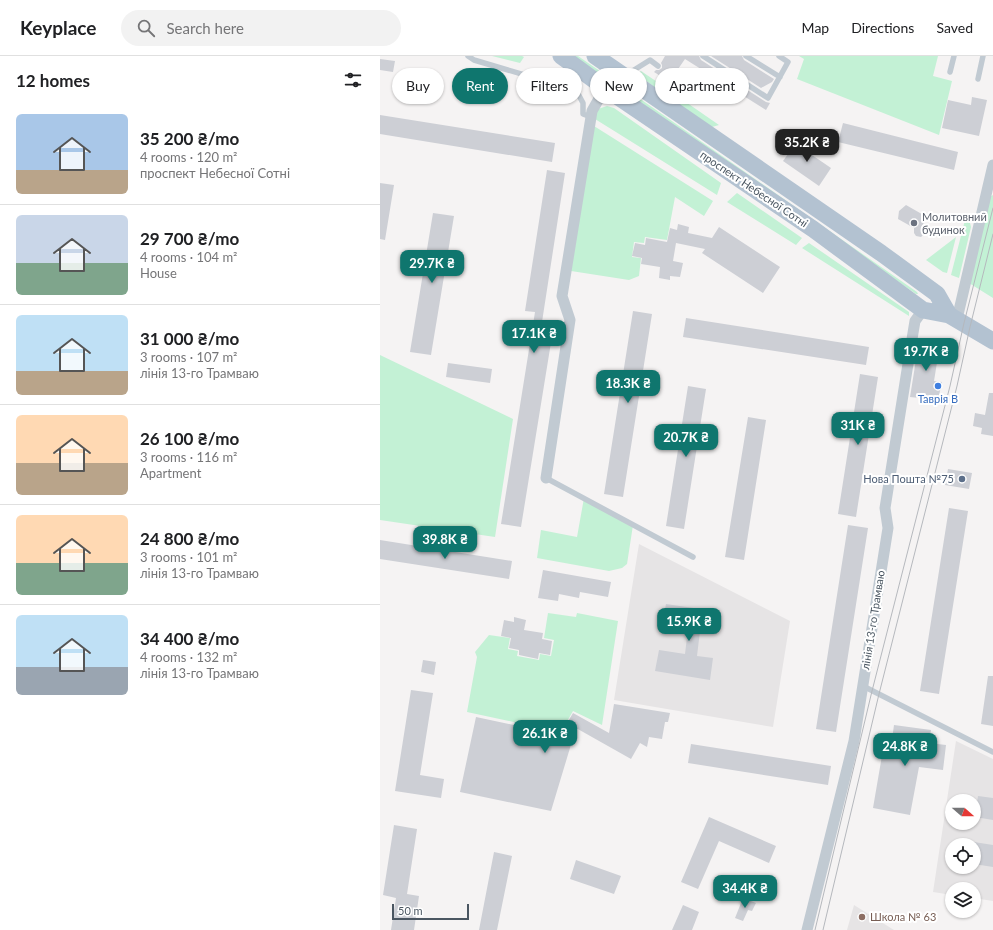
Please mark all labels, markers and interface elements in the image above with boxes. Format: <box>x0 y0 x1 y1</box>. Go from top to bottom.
search box <box>121 10 401 46</box>
text: Keyplace <box>20 16 97 39</box>
icon: search <box>135 17 157 39</box>
text: Search here <box>167 19 244 37</box>
text: Map <box>802 19 829 36</box>
text: Directions <box>851 19 914 36</box>
text: Saved <box>936 19 973 36</box>
chip: Buy <box>392 68 444 104</box>
chip: Rent <box>452 68 508 104</box>
chip: Filters <box>516 68 582 104</box>
chip: New <box>590 68 647 104</box>
chip: Apartment <box>655 68 749 104</box>
icon: filters <box>342 69 364 91</box>
text: 12 homes <box>16 70 90 91</box>
text: 35 200 ₴/mo <box>140 128 239 149</box>
pin: 35.2K ₴ <box>770 129 844 163</box>
icon: home <box>48 130 96 178</box>
text: 35.2K ₴ <box>784 134 830 150</box>
street label: проспект Небесної Сотні <box>698 148 811 230</box>
text: 4 rooms · 120 m² <box>140 149 237 165</box>
text: проспект Небесної Сотні <box>140 165 290 181</box>
place label: Молитовний будинок <box>922 210 987 236</box>
marker: Молитовний будинок <box>909 218 919 228</box>
text: 29 700 ₴/mo <box>140 228 239 249</box>
icon: home <box>48 231 96 279</box>
text: 4 rooms · 104 m² <box>140 249 237 265</box>
pin: 29.7K ₴ <box>395 250 469 284</box>
text: 29.7K ₴ <box>409 255 455 271</box>
text: House <box>140 265 177 281</box>
pin: 17.1K ₴ <box>497 320 571 354</box>
text: 17.1K ₴ <box>511 325 557 341</box>
text: 31 000 ₴/mo <box>140 328 239 349</box>
icon: home <box>48 331 96 379</box>
pin: 19.7K ₴ <box>889 338 963 372</box>
text: 19.7K ₴ <box>903 343 949 359</box>
text: 3 rooms · 107 m² <box>140 349 237 365</box>
text: лінія 13-го Трамваю <box>140 365 259 381</box>
pin: 18.3K ₴ <box>591 370 665 404</box>
text: 18.3K ₴ <box>605 375 651 391</box>
marker: Таврія В <box>933 381 943 391</box>
place label: Таврія В <box>918 392 958 405</box>
pin: 31K ₴ <box>830 412 886 446</box>
text: 31K ₴ <box>840 417 876 433</box>
pin: 20.7K ₴ <box>649 424 723 458</box>
text: 26 100 ₴/mo <box>140 428 239 449</box>
text: 20.7K ₴ <box>663 429 709 445</box>
icon: home <box>48 431 96 479</box>
text: 3 rooms · 116 m² <box>140 449 237 465</box>
text: Apartment <box>140 465 201 481</box>
place label: Нова Пошта №75 <box>863 472 954 485</box>
marker: Нова Пошта №75 <box>957 474 967 484</box>
pin: 39.8K ₴ <box>408 526 482 560</box>
text: 24 800 ₴/mo <box>140 528 239 549</box>
icon: home <box>48 531 96 579</box>
text: 39.8K ₴ <box>422 531 468 547</box>
text: 3 rooms · 101 m² <box>140 549 237 565</box>
text: лінія 13-го Трамваю <box>140 565 259 581</box>
street label: лінія 13-го Трамваю <box>858 569 887 671</box>
pin: 15.9K ₴ <box>652 608 726 642</box>
text: 15.9K ₴ <box>666 613 712 629</box>
text: 34 400 ₴/mo <box>140 628 239 649</box>
icon: home <box>48 631 96 679</box>
text: 4 rooms · 132 m² <box>140 649 237 665</box>
text: лінія 13-го Трамваю <box>140 665 259 681</box>
pin: 26.1K ₴ <box>508 720 582 754</box>
text: 26.1K ₴ <box>522 725 568 741</box>
pin: 24.8K ₴ <box>868 733 942 767</box>
text: 24.8K ₴ <box>882 738 928 754</box>
north arrow <box>945 794 981 830</box>
map controls <box>945 794 981 918</box>
button: locate <box>945 838 981 874</box>
pin: 34.4K ₴ <box>708 875 782 909</box>
text: 34.4K ₴ <box>722 880 768 896</box>
button: layers <box>945 882 981 918</box>
scale bar <box>392 902 469 921</box>
text: 50 m <box>398 904 423 917</box>
place label: Школа № 63 <box>870 910 936 923</box>
marker: Школа № 63 <box>857 912 867 922</box>

